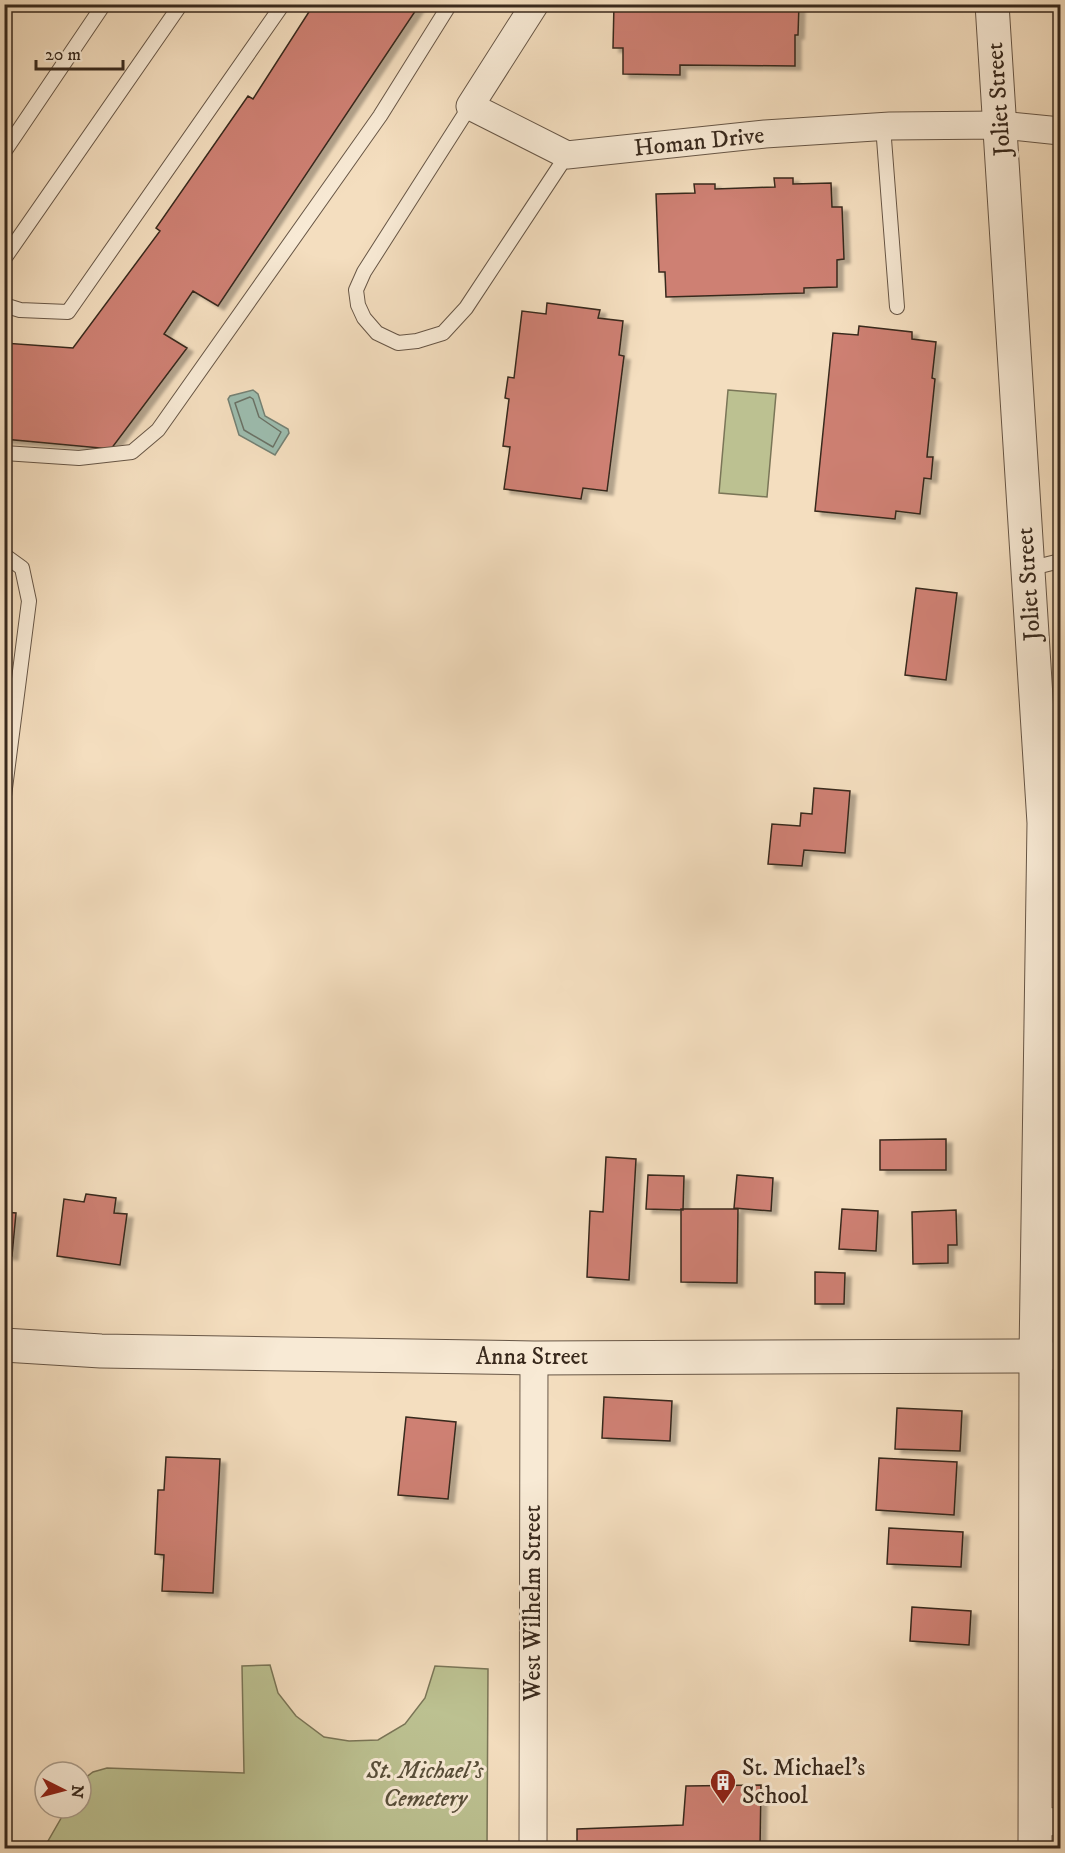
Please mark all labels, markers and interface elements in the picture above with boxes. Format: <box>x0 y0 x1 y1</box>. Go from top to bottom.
scale bar <box>36 33 123 71</box>
street label: Joliet Street <box>980 41 1018 159</box>
text: 20 m <box>45 44 81 66</box>
street label: Homan Drive <box>632 120 766 164</box>
street label: Joliet Street <box>1010 526 1048 644</box>
street label: Anna Street <box>476 1342 589 1372</box>
street label: West Wilhelm Street <box>518 1504 548 1702</box>
place label: St. Michael's School <box>742 1753 865 1811</box>
park label: St. Michael's Cemetery <box>366 1756 484 1814</box>
north arrow <box>33 1760 93 1820</box>
building icon: St. Michael's School <box>708 1767 738 1805</box>
text: N <box>66 1784 88 1799</box>

